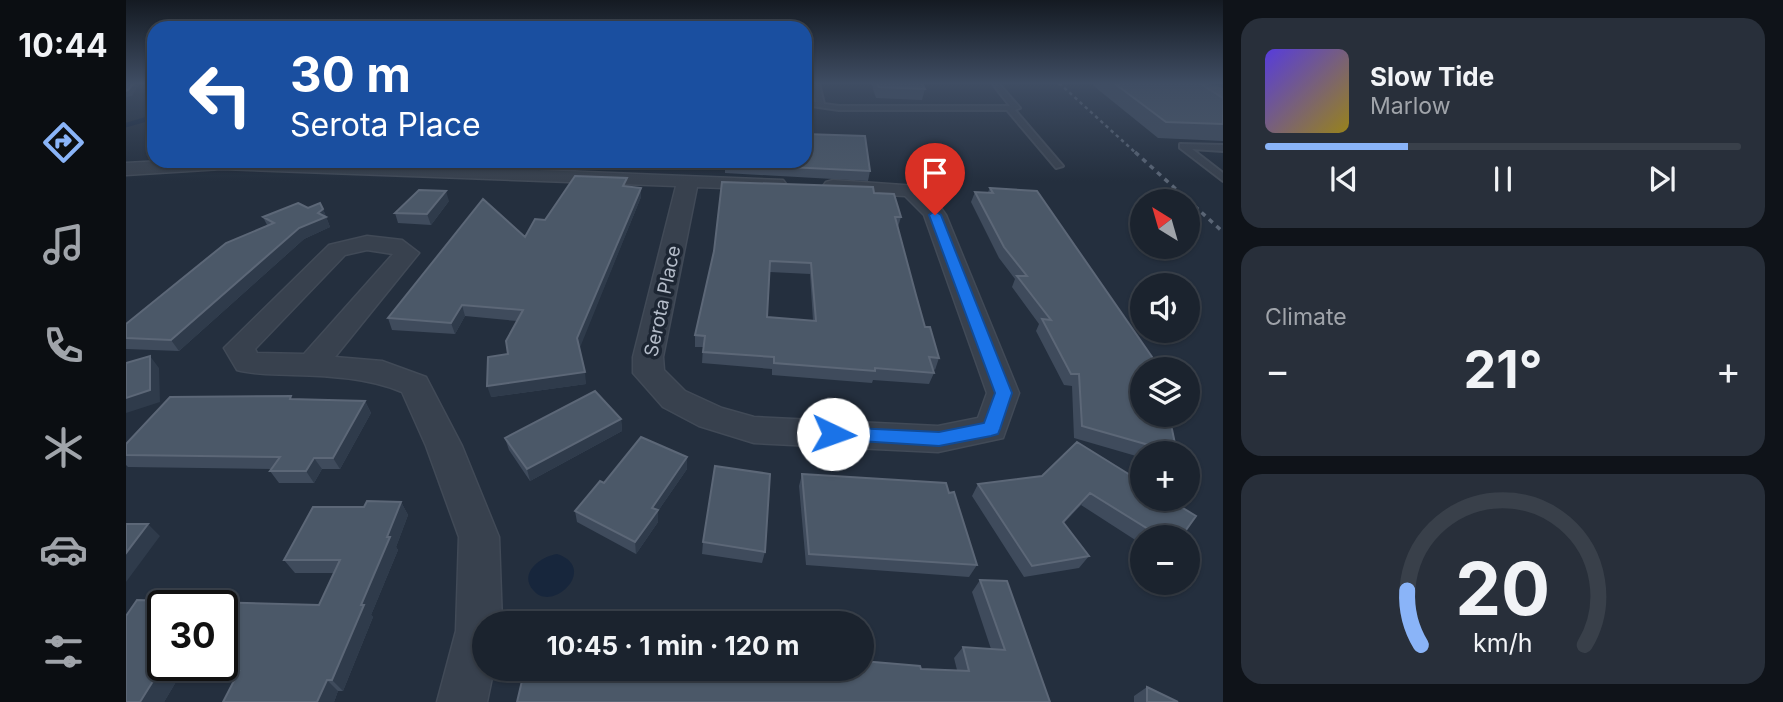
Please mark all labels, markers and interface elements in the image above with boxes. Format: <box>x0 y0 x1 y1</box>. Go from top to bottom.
text: 10:44 <box>18 26 108 65</box>
text: 30 m <box>290 45 411 104</box>
icon: left <box>175 49 266 140</box>
text: Slow Tide <box>1370 61 1494 92</box>
text: Marlow <box>1370 92 1450 120</box>
text: Serota Place <box>290 105 481 144</box>
icon: directions <box>39 118 88 167</box>
pin <box>905 143 965 215</box>
icon: arrive <box>916 154 954 192</box>
icon: previous <box>1325 160 1363 198</box>
icon: pause <box>1484 160 1522 198</box>
icon: next <box>1643 160 1681 198</box>
north arrow <box>1130 189 1200 259</box>
map controls <box>1130 189 1200 595</box>
icon: music <box>39 220 88 269</box>
street label: Serota Place <box>639 243 686 359</box>
button: sound <box>1130 273 1200 343</box>
text: Climate <box>1265 303 1347 331</box>
icon: phone <box>39 321 88 370</box>
text: 21° <box>1463 338 1543 401</box>
text: − <box>1265 347 1290 393</box>
text: + <box>1716 347 1741 393</box>
button: layers <box>1130 357 1200 427</box>
position arrow <box>796 397 870 471</box>
icon: climate <box>39 423 88 472</box>
button: + <box>1130 441 1200 511</box>
icon: car <box>39 525 88 574</box>
button: − <box>1130 525 1200 595</box>
text: 20 <box>1456 544 1550 633</box>
speed limit sign: 30 <box>147 590 238 681</box>
icon: filters <box>39 627 88 676</box>
text: km/h <box>1473 628 1533 658</box>
text: 10:45 · 1 min · 120 m <box>547 630 799 661</box>

